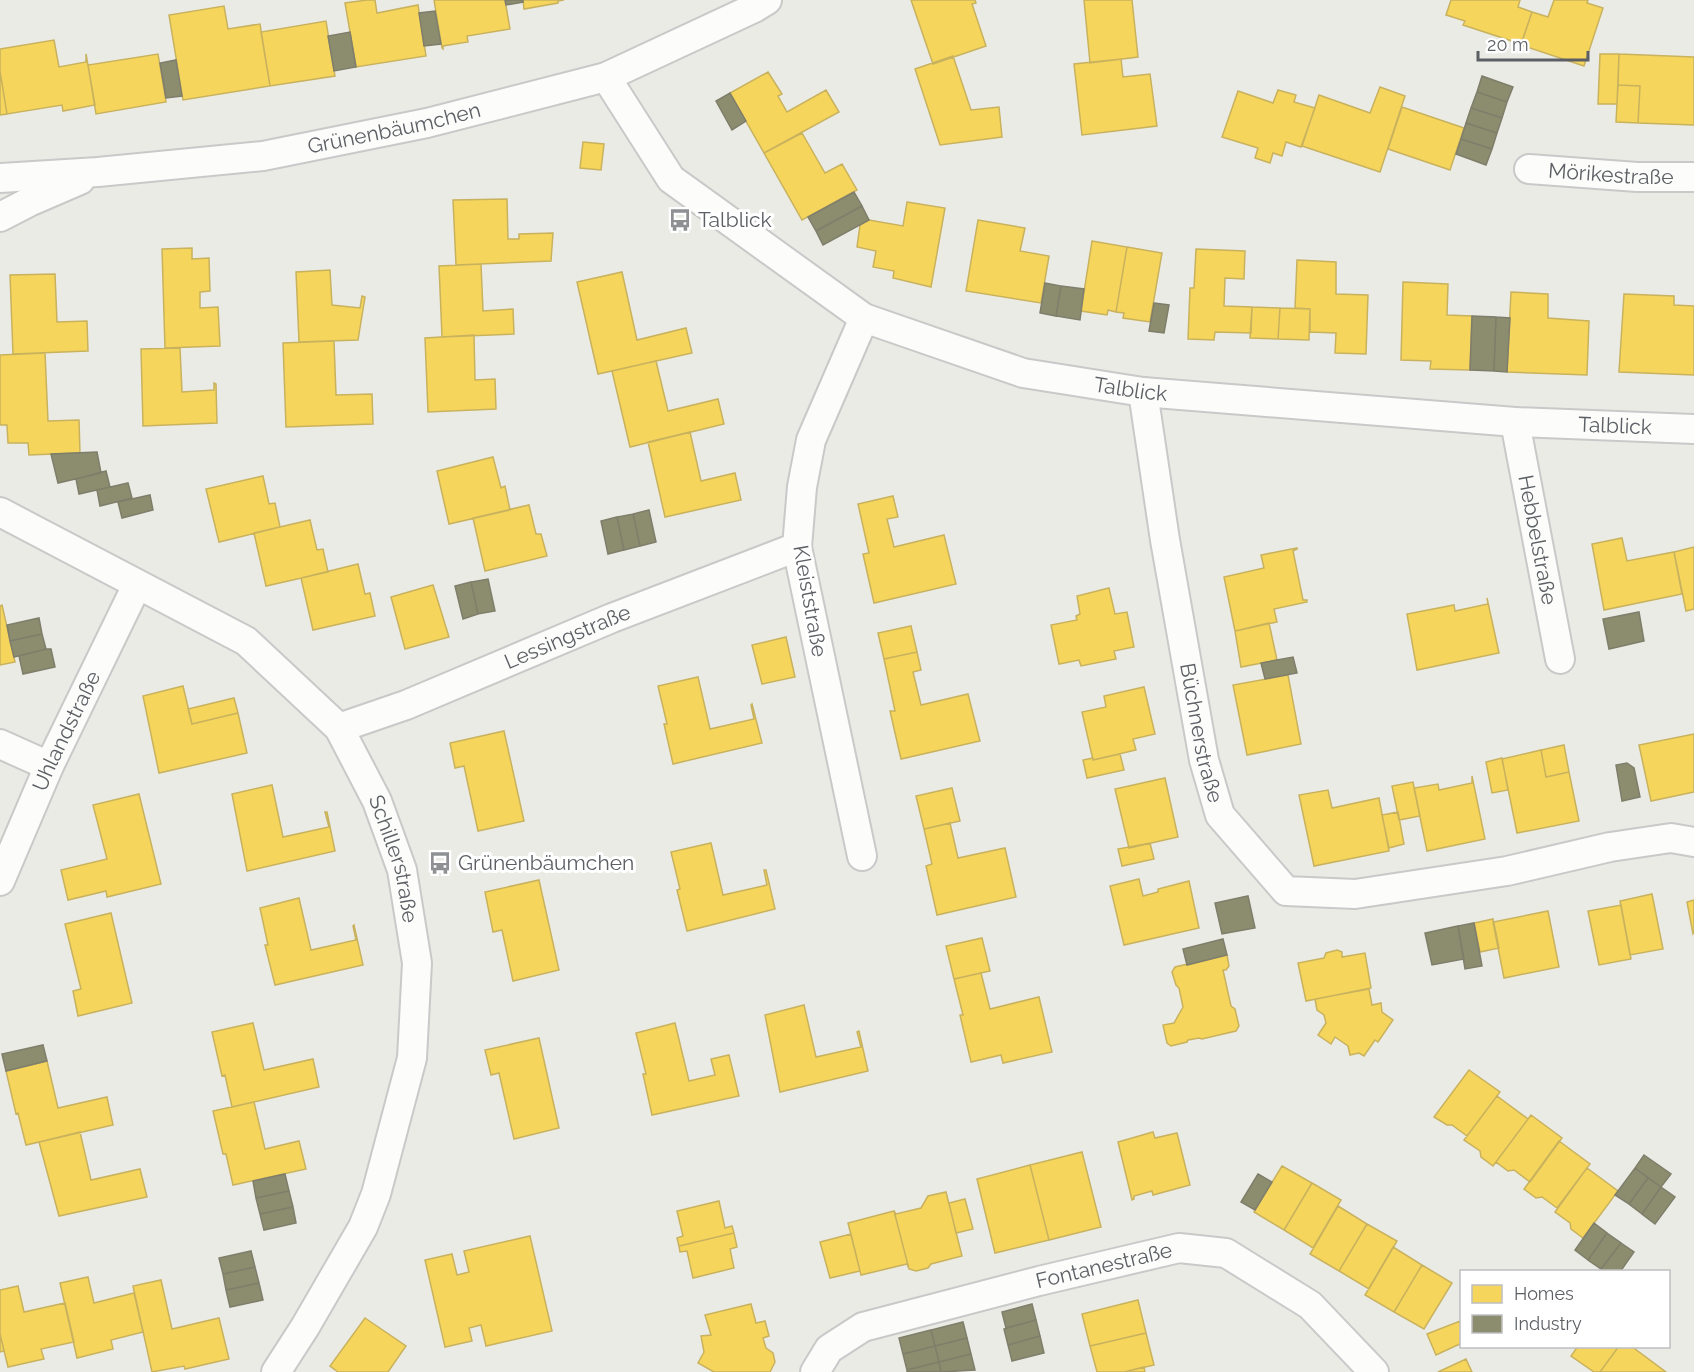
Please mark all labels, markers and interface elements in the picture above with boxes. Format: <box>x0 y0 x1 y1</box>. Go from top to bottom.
scale bar <box>1478 24 1588 62</box>
text: 20 m <box>1487 34 1529 55</box>
street label: Grünenbäumchen <box>305 97 483 159</box>
street label: Mörikestraße <box>1547 157 1673 189</box>
bus stop icon: Talblick <box>667 207 693 233</box>
place label: Talblick <box>698 207 772 232</box>
street label: Talblick <box>1092 371 1168 406</box>
street label: Talblick <box>1578 411 1653 439</box>
street label: Hebbelstraße <box>1513 473 1562 607</box>
street label: Kleiststraße <box>788 543 833 659</box>
street label: Lessingstraße <box>500 599 634 674</box>
street label: Büchnerstraße <box>1175 661 1229 806</box>
street label: Uhlandstraße <box>27 667 105 795</box>
street label: Schillerstraße <box>364 791 423 924</box>
bus stop icon: Grünenbäumchen <box>427 850 453 876</box>
place label: Grünenbäumchen <box>458 850 634 875</box>
street label: Fontanestraße <box>1033 1237 1174 1293</box>
legend <box>1460 1270 1670 1348</box>
text: Homes <box>1514 1283 1574 1304</box>
text: Industry <box>1514 1313 1582 1334</box>

